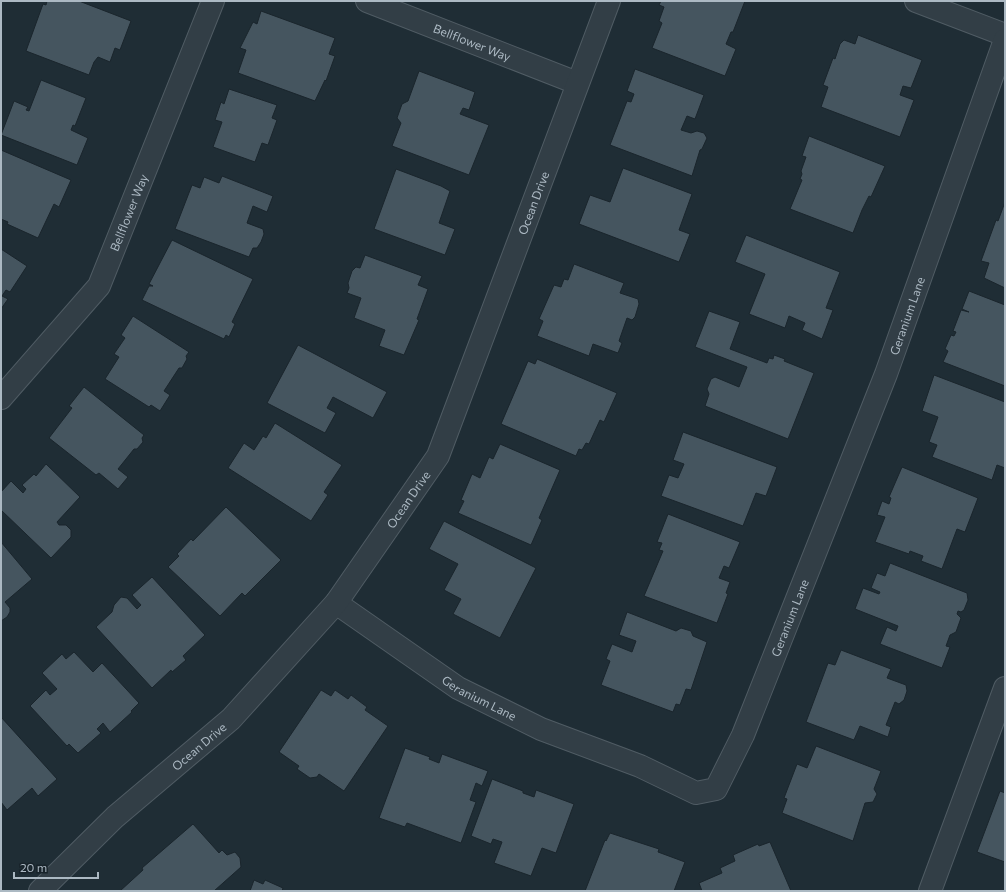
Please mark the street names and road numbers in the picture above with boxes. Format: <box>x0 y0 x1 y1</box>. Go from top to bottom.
street label: Bellflower Way <box>432 21 513 64</box>
street label: Ocean Drive <box>515 169 551 237</box>
street label: Bellflower Way <box>107 172 150 253</box>
street label: Geranium Lane <box>886 275 927 357</box>
street label: Ocean Drive <box>383 468 433 531</box>
street label: Geranium Lane <box>768 577 811 658</box>
street label: Geranium Lane <box>439 672 519 723</box>
street label: Ocean Drive <box>169 719 229 773</box>

